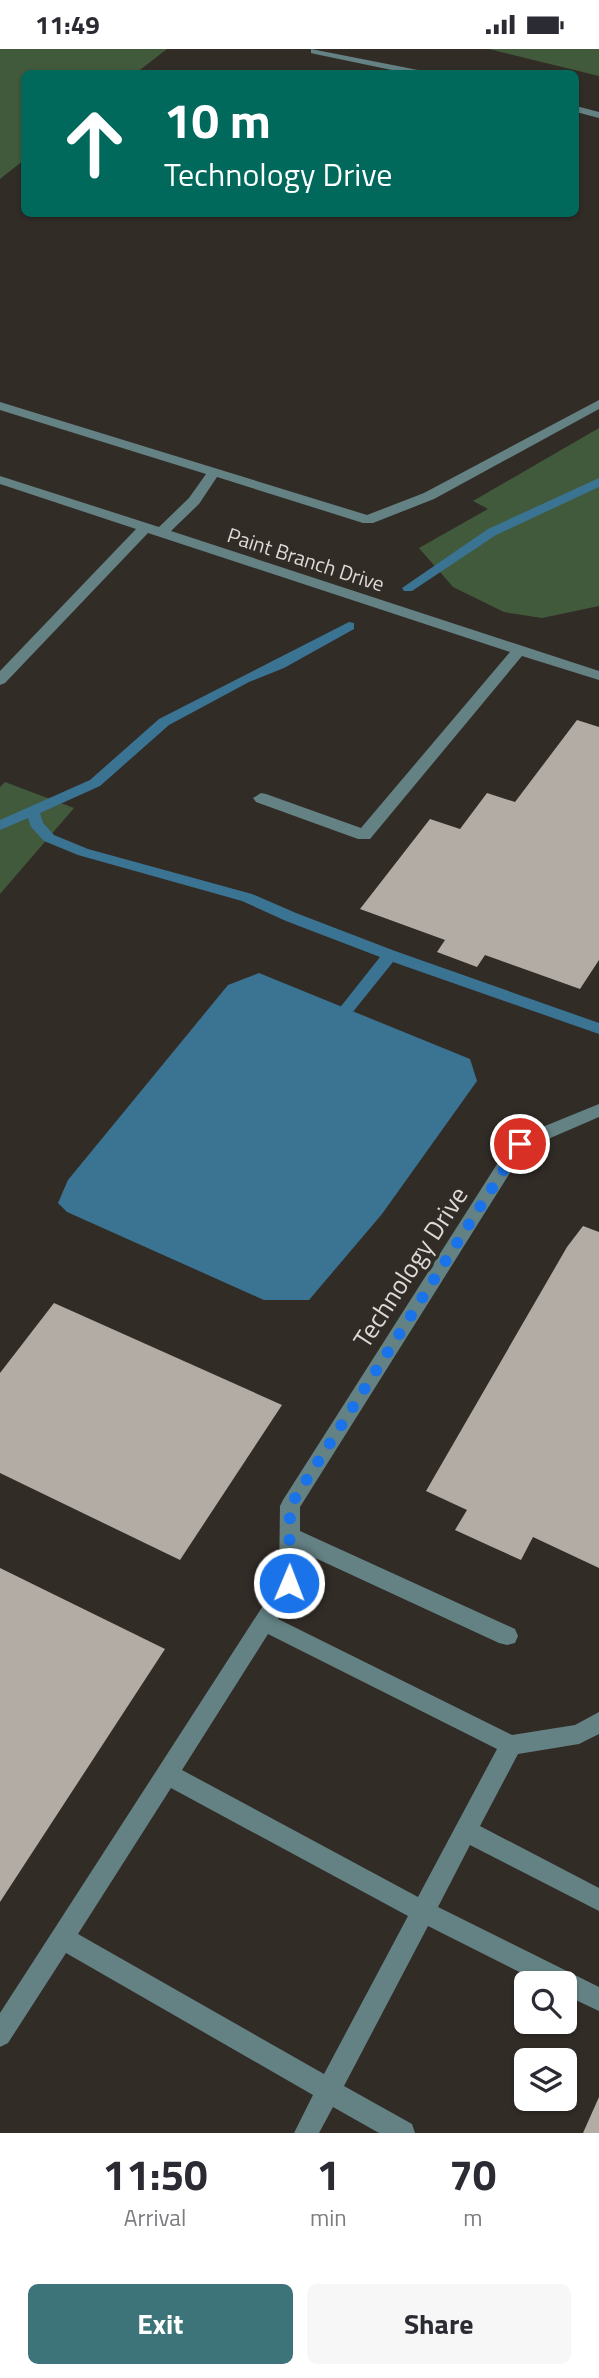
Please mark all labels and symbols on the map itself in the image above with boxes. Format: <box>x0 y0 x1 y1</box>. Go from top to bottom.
street label: Paint Branch Drive <box>223 518 389 600</box>
pin <box>490 1114 550 1174</box>
street label: Technology Drive <box>343 1179 477 1355</box>
position arrow <box>252 1546 326 1620</box>

